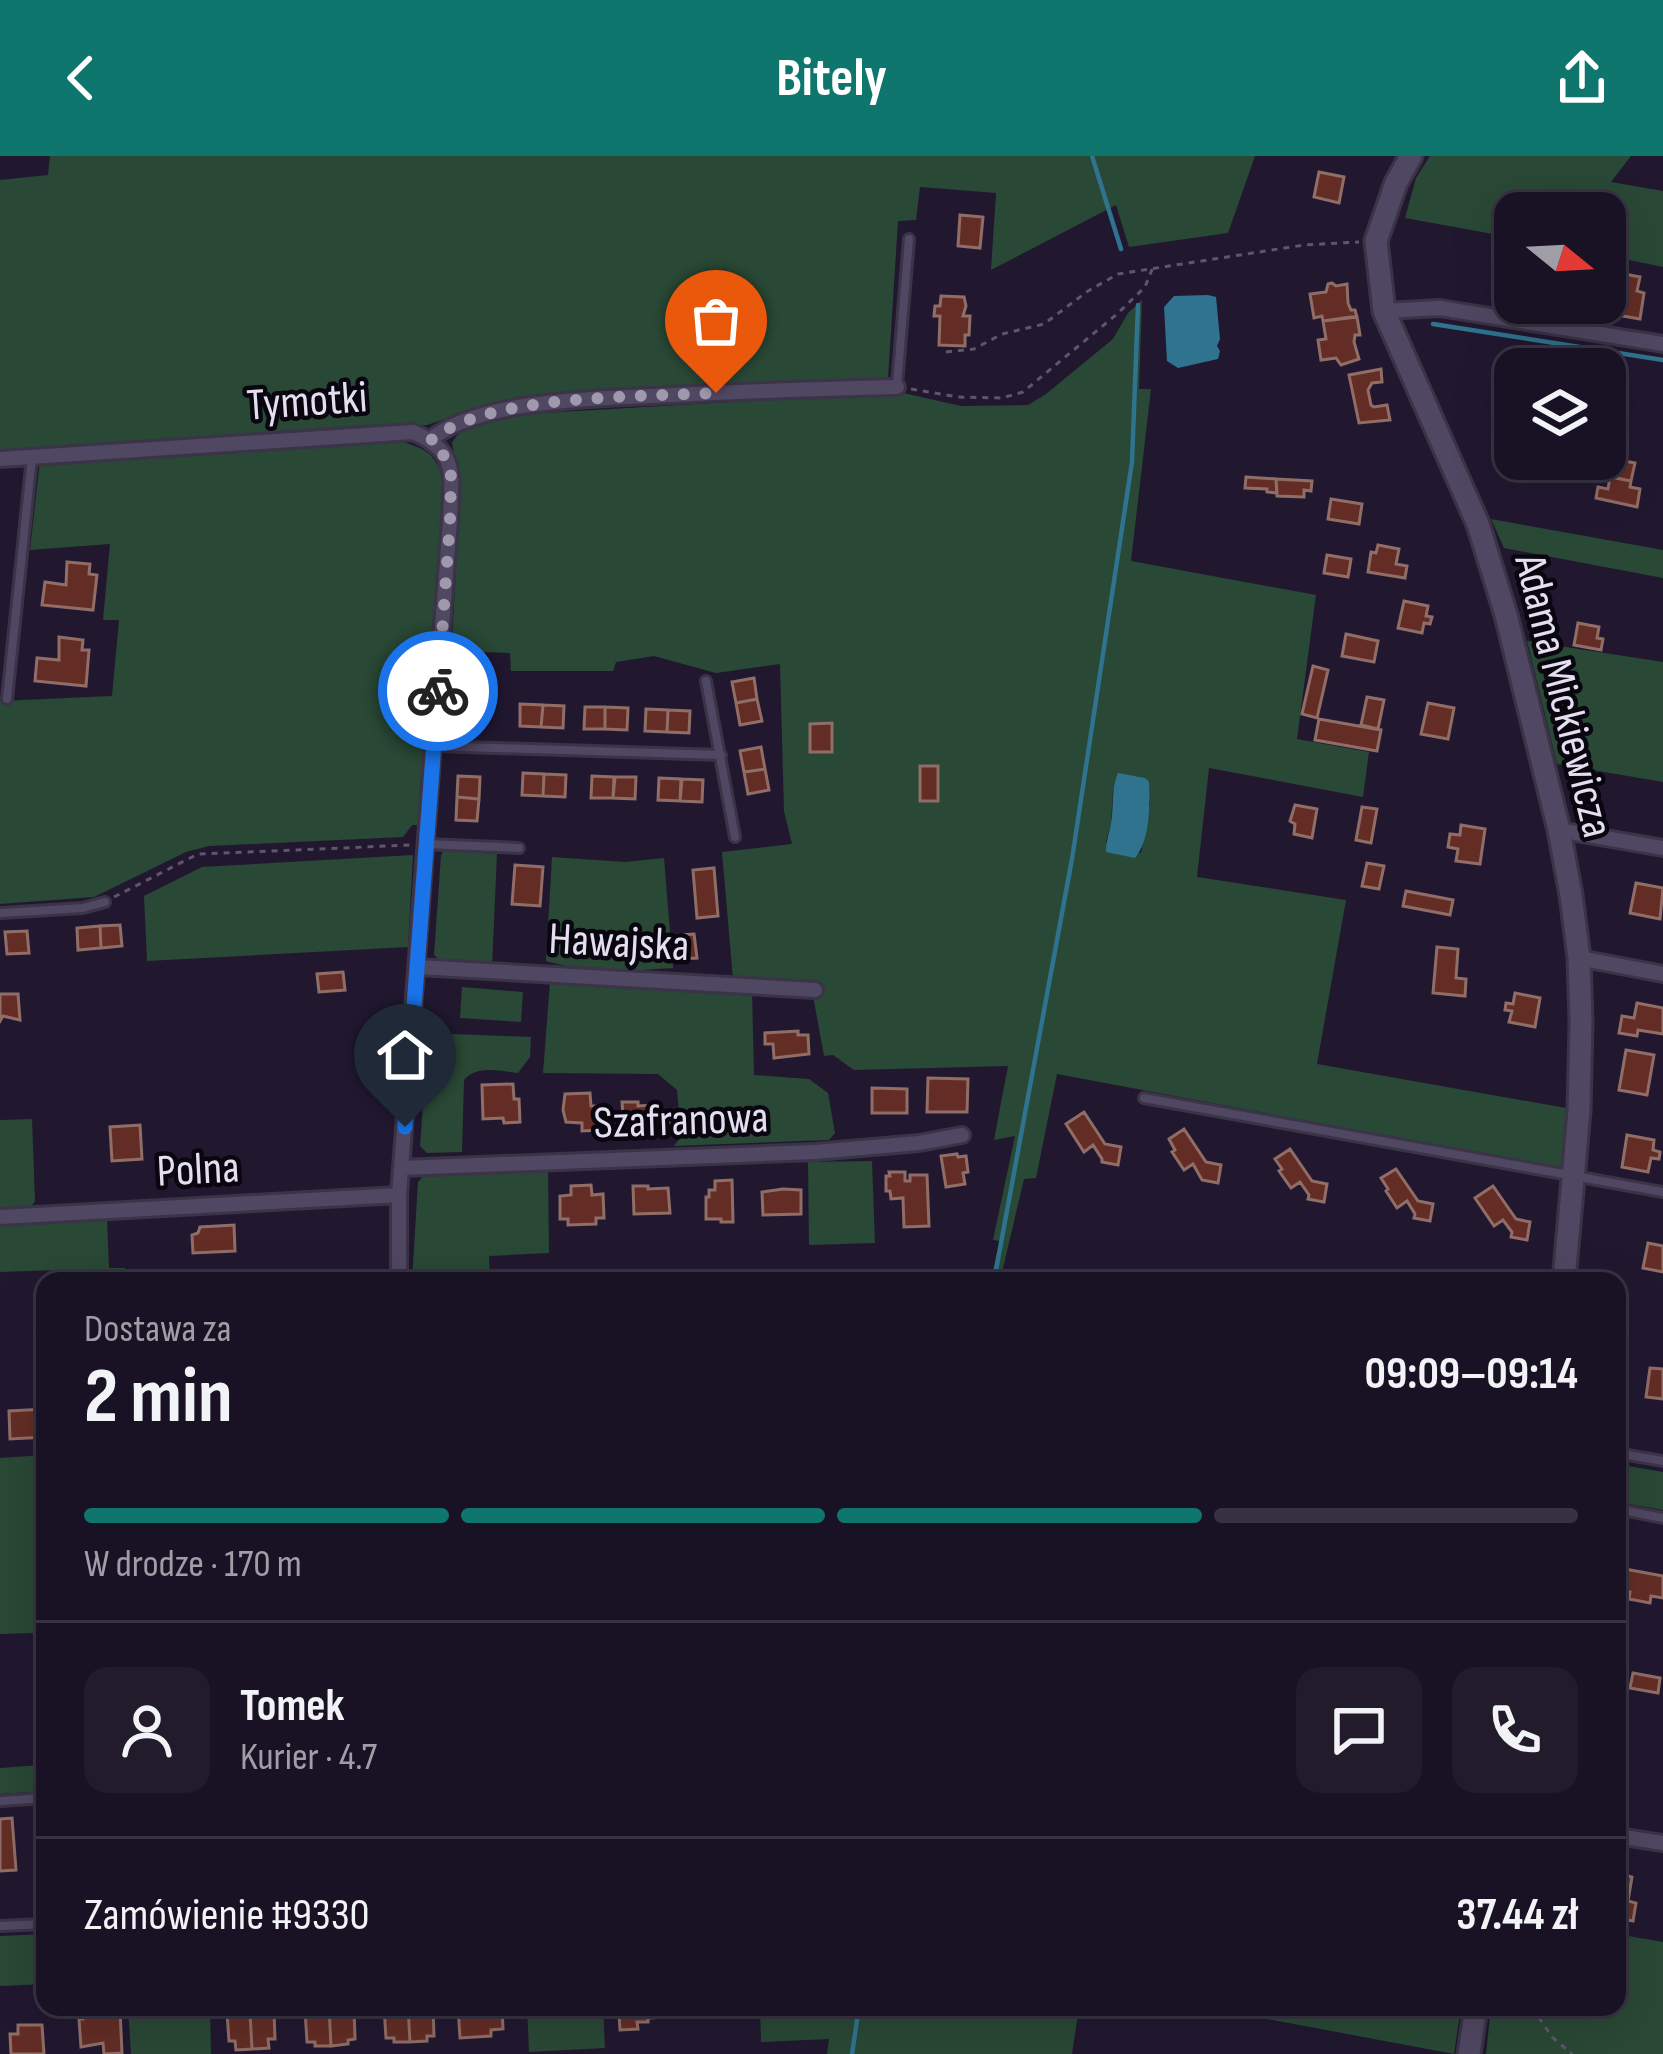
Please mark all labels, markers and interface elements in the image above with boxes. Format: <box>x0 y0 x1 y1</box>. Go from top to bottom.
icon: back <box>48 45 114 111</box>
icon: share <box>1549 45 1615 111</box>
text: Bitely <box>776 46 887 111</box>
north arrow <box>1494 192 1626 324</box>
map controls <box>1494 192 1626 480</box>
pin <box>665 270 767 393</box>
icon: bag <box>683 288 749 354</box>
button: layers <box>1494 348 1626 480</box>
street label: Tymotki <box>245 370 369 434</box>
street label: Adama Mickiewicza <box>1501 548 1625 843</box>
courier <box>378 631 498 751</box>
icon: bike <box>405 658 471 724</box>
street label: Hawajska <box>547 912 691 974</box>
pin <box>354 1004 456 1127</box>
icon: home <box>372 1022 438 1088</box>
street label: Szafranowa <box>593 1090 769 1152</box>
street label: Polna <box>155 1140 241 1200</box>
text: Dostawa za <box>84 1306 232 1353</box>
text: 09:09–09:14 <box>1365 1347 1578 1402</box>
text: 2 min <box>84 1351 233 1444</box>
text: W drodze · 170 m <box>84 1541 302 1588</box>
button: person <box>84 1667 210 1793</box>
button: chat <box>1296 1667 1422 1793</box>
button: phone <box>1452 1667 1578 1793</box>
text: Tomek <box>240 1679 345 1734</box>
text: Kurier · 4.7 <box>240 1734 377 1781</box>
text: Zamówienie #9330 <box>84 1888 370 1943</box>
text: 37.44 zł <box>1456 1888 1578 1943</box>

